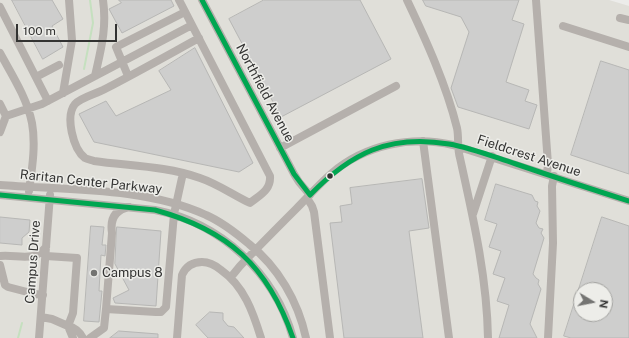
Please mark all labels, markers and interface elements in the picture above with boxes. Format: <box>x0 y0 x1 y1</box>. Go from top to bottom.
scale bar <box>18 16 119 42</box>
text: 100 m <box>23 24 56 38</box>
street label: Northfield Avenue <box>232 41 298 145</box>
street label: Fieldcrest Avenue <box>475 132 583 180</box>
street label: Raritan Center Parkway <box>19 167 163 197</box>
unlabelled marker <box>325 171 335 181</box>
street label: Campus Drive <box>22 220 44 304</box>
place label: Campus 8 <box>102 265 163 281</box>
marker: Campus 8 <box>89 268 99 278</box>
north arrow <box>573 282 613 322</box>
text: N <box>597 299 610 309</box>

